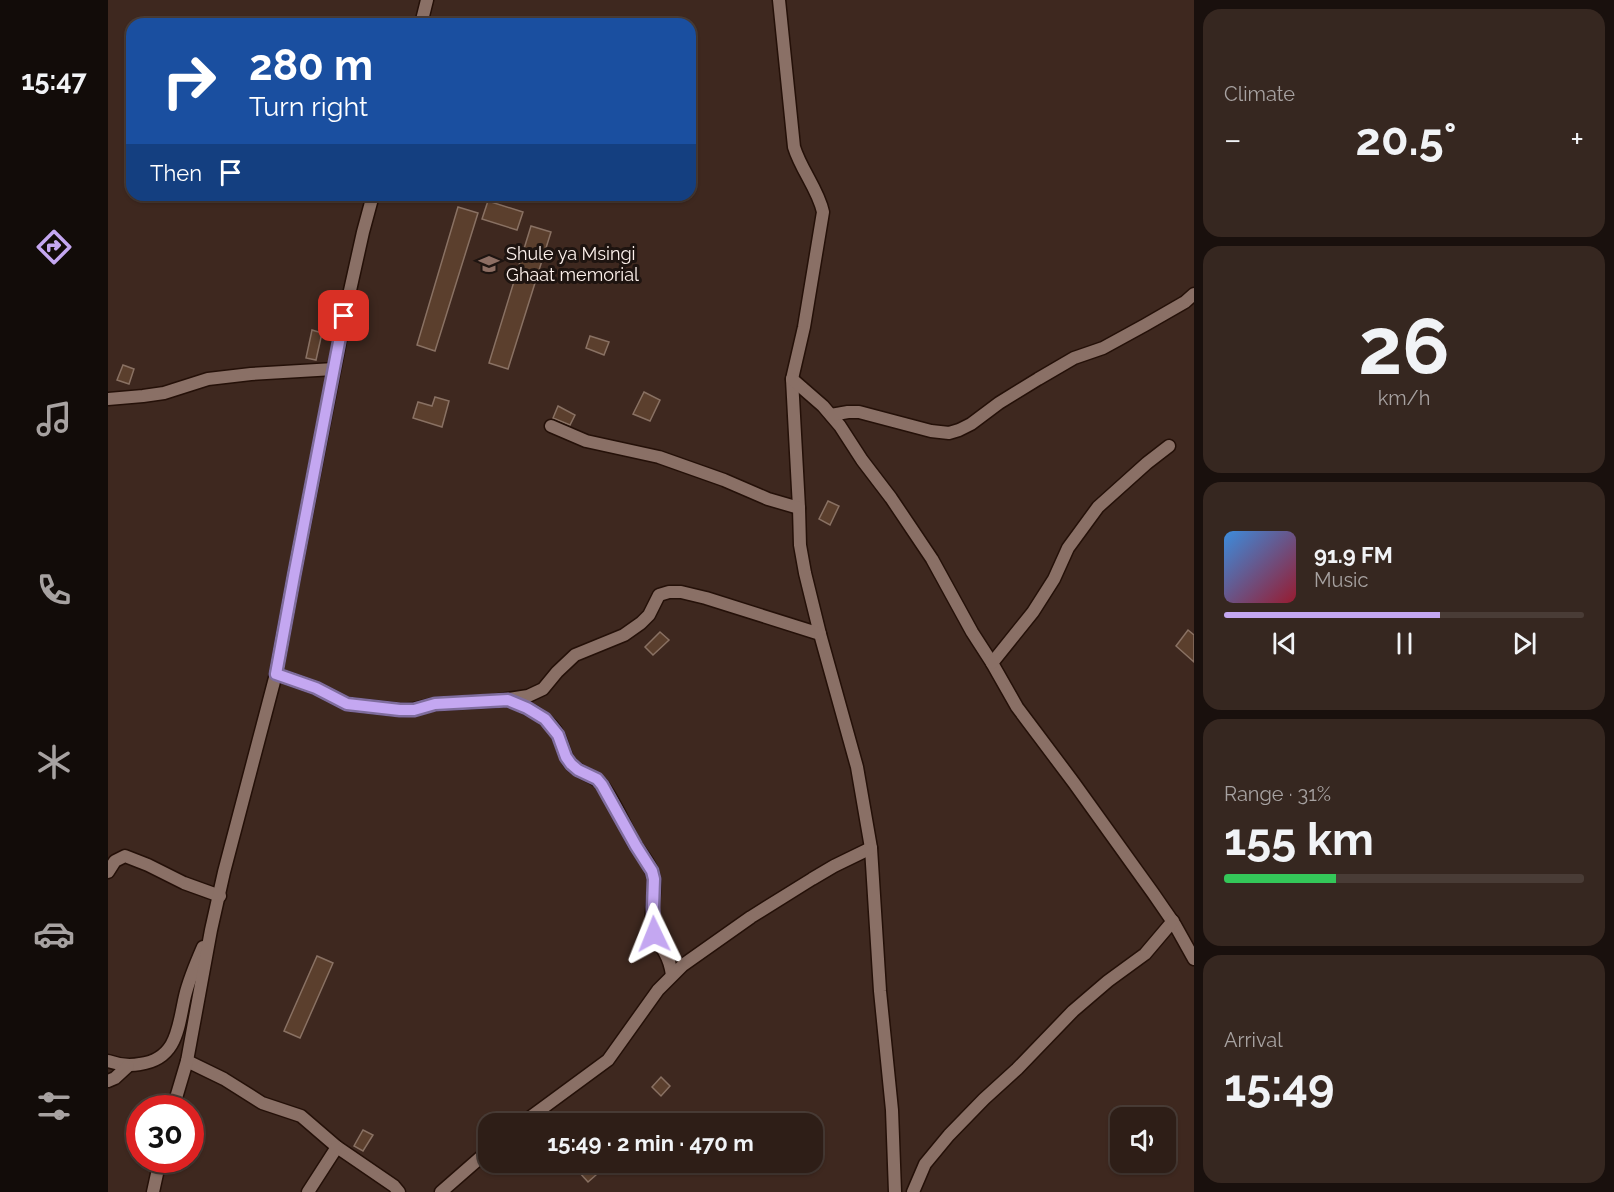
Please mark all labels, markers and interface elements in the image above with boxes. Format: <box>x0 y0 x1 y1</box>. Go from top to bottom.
text: 280 m <box>249 41 373 90</box>
icon: right <box>150 42 228 120</box>
text: 15:47 <box>21 65 87 96</box>
text: Climate <box>1224 82 1295 106</box>
text: Turn right <box>249 91 368 122</box>
text: 20.5° <box>1356 113 1456 166</box>
text: − <box>1224 120 1242 159</box>
text: + <box>1570 120 1584 159</box>
icon: arrive <box>214 156 247 189</box>
text: Then <box>150 160 202 186</box>
icon: directions <box>33 226 75 268</box>
place label: Shule ya Msingi Ghaat memorial <box>506 243 639 285</box>
school or university icon: Shule ya Msingi Ghaat memorial <box>477 252 501 276</box>
pin <box>318 290 369 341</box>
icon: arrive <box>327 299 360 332</box>
text: 26 <box>1358 301 1450 392</box>
text: km/h <box>1378 386 1430 410</box>
icon: music <box>33 398 75 440</box>
text: 91.9 FM <box>1314 542 1393 568</box>
text: Music <box>1314 568 1368 592</box>
icon: phone <box>33 569 75 611</box>
icon: previous <box>1268 627 1301 660</box>
icon: pause <box>1388 627 1421 660</box>
icon: next <box>1508 627 1541 660</box>
icon: climate <box>33 741 75 783</box>
text: Range · 31% <box>1224 782 1331 806</box>
text: 155 km <box>1224 813 1374 866</box>
position arrow <box>622 902 686 966</box>
icon: car <box>33 913 75 955</box>
text: Arrival <box>1224 1028 1283 1052</box>
text: 15:49 <box>1224 1059 1334 1112</box>
icon: filters <box>33 1085 75 1127</box>
speed limit sign: 30 <box>126 1095 204 1173</box>
map controls <box>1110 1107 1176 1173</box>
button: sound <box>1110 1107 1176 1173</box>
text: 15:49 · 2 min · 470 m <box>547 1130 754 1156</box>

